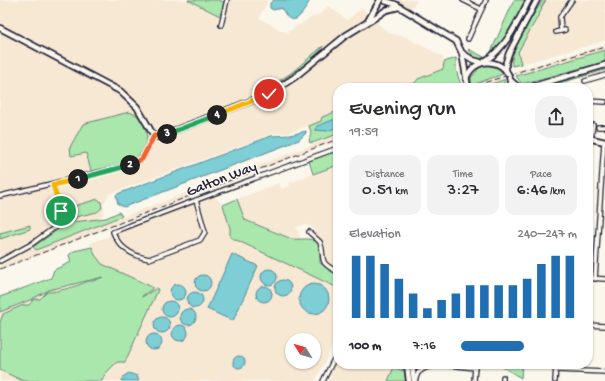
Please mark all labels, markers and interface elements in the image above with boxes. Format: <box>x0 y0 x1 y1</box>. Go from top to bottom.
pin <box>252 77 286 111</box>
icon: check <box>258 83 280 105</box>
button: share <box>535 96 577 138</box>
text: Evening run <box>349 97 456 123</box>
pin: 4 <box>207 105 227 125</box>
text: 4 <box>214 109 220 121</box>
pin: 3 <box>157 124 177 144</box>
text: 19:59 <box>349 125 378 140</box>
text: 3 <box>164 128 170 140</box>
pin: 2 <box>120 155 140 175</box>
street label: Galton Way <box>184 158 260 202</box>
text: 2 <box>127 159 133 171</box>
pin: 1 <box>68 169 88 189</box>
text: Distance <box>366 169 404 181</box>
text: Time <box>453 169 473 181</box>
text: Pace <box>530 169 552 181</box>
text: 1 <box>76 173 80 185</box>
text: 0.51 <box>362 181 393 201</box>
text: 3:27 <box>447 181 479 201</box>
text: 6:46 <box>517 181 547 201</box>
text: km <box>393 186 408 198</box>
text: /km <box>547 186 565 198</box>
pin <box>44 194 78 228</box>
icon: arrive <box>50 200 72 222</box>
text: Elevation <box>349 227 401 242</box>
text: 240–247 m <box>518 227 577 242</box>
north arrow <box>285 333 321 369</box>
map controls <box>285 333 321 369</box>
text: 100 m <box>349 339 381 354</box>
text: 7:16 <box>413 339 436 354</box>

